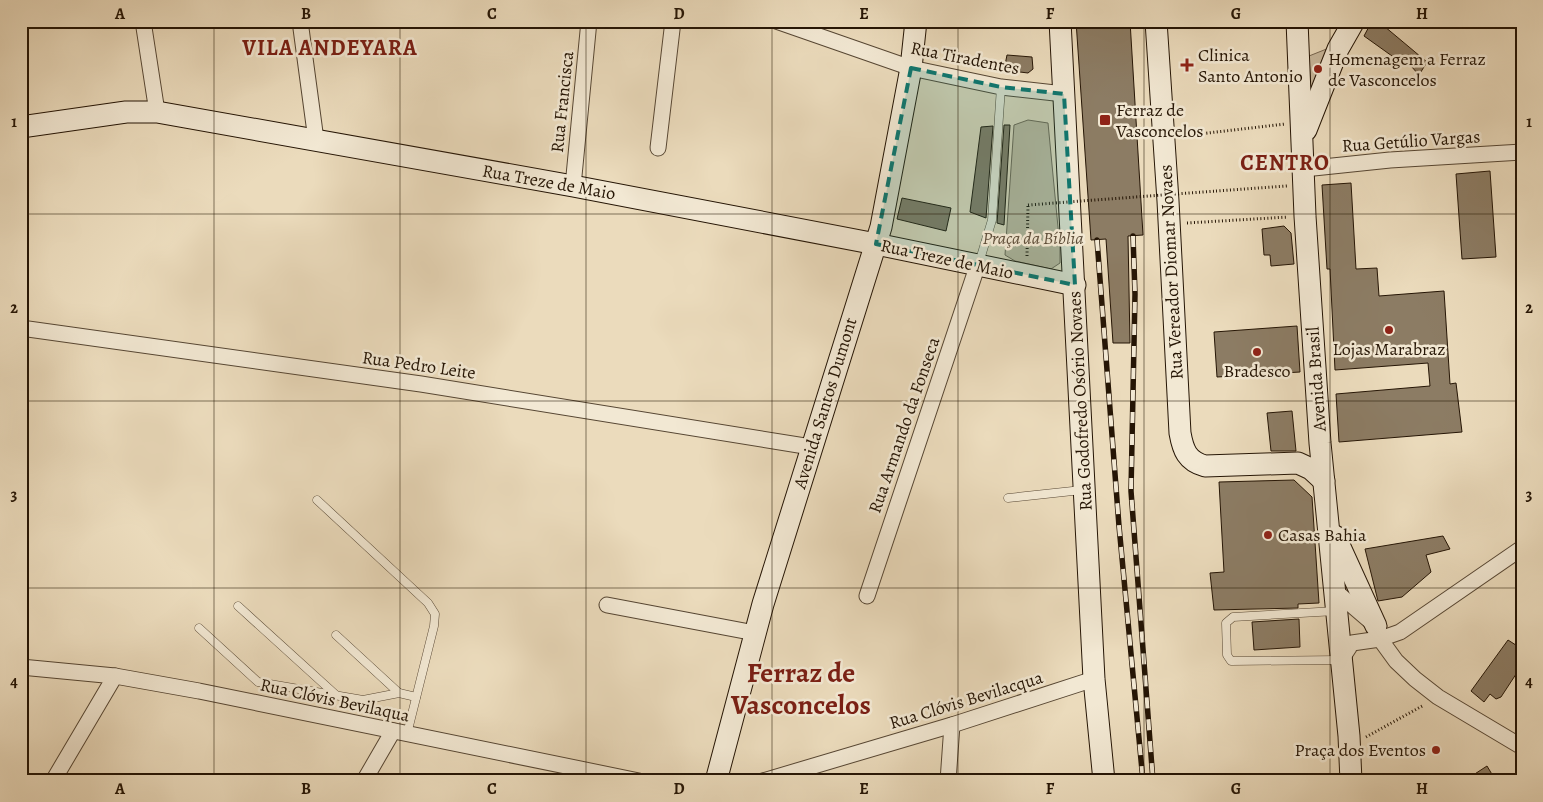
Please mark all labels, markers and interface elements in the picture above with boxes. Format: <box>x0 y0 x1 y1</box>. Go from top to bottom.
text: A <box>114 3 126 25</box>
text: B <box>301 3 311 25</box>
text: C <box>487 3 497 25</box>
text: D <box>673 3 685 25</box>
text: E <box>859 3 869 25</box>
text: F <box>1046 3 1055 25</box>
text: G <box>1231 3 1241 25</box>
text: H <box>1416 3 1428 25</box>
district label: VILA ANDEYARA <box>241 33 418 63</box>
street label: Rua Tiradentes <box>908 36 1022 80</box>
place label: Clinica Santo Antonio <box>1198 43 1303 88</box>
place label: Homenagem a Ferraz de Vasconcelos <box>1328 47 1486 92</box>
street label: Rua Francisca <box>545 50 579 154</box>
marker: Clinica Santo Antonio <box>1180 58 1194 72</box>
marker: Homenagem a Ferraz de Vasconcelos <box>1312 63 1324 75</box>
place label: Ferraz de Vasconcelos <box>1115 98 1203 143</box>
text: 1 <box>11 111 17 133</box>
text: 1 <box>1526 111 1532 133</box>
marker: Ferraz de Vasconcelos <box>1098 113 1112 127</box>
street label: Rua Getúlio Vargas <box>1341 124 1481 158</box>
district label: CENTRO <box>1240 148 1330 178</box>
street label: Rua Treze de Maio <box>480 158 618 206</box>
street label: Rua Vereador Diomar Novaes <box>1153 164 1189 380</box>
park label: Praça da Bíblia <box>982 226 1084 250</box>
street label: Rua Treze de Maio <box>879 233 1016 285</box>
street label: Rua Godofredo Osório Novaes <box>1062 290 1098 512</box>
text: 2 <box>10 297 18 319</box>
text: 2 <box>1525 297 1533 319</box>
street label: Avenida Santos Dumont <box>787 314 862 492</box>
marker: Lojas Marabraz <box>1383 324 1395 336</box>
street label: Avenida Brasil <box>1300 325 1332 433</box>
street label: Rua Armando da Fonseca <box>863 333 946 516</box>
place label: Lojas Marabraz <box>1333 337 1445 361</box>
street label: Rua Pedro Leite <box>361 345 477 385</box>
marker: Bradesco <box>1251 346 1263 358</box>
place label: Bradesco <box>1224 359 1291 383</box>
text: 3 <box>11 484 18 506</box>
text: 3 <box>1526 484 1533 506</box>
place label: Casas Bahia <box>1278 523 1367 547</box>
marker: Casas Bahia <box>1262 529 1274 541</box>
district label: Ferraz de Vasconcelos <box>730 654 871 724</box>
street label: Rua Clóvis Bevilacqua <box>886 665 1046 735</box>
text: 4 <box>10 671 18 693</box>
text: 4 <box>1525 671 1533 693</box>
street label: Rua Clóvis Bevilaqua <box>258 672 413 728</box>
place label: Praça dos Eventos <box>1294 738 1426 762</box>
marker: Praça dos Eventos <box>1430 744 1442 756</box>
text: A <box>114 778 126 800</box>
text: B <box>301 778 311 800</box>
text: C <box>487 778 497 800</box>
text: D <box>673 778 685 800</box>
text: E <box>859 778 869 800</box>
text: F <box>1046 778 1055 800</box>
text: G <box>1231 778 1241 800</box>
text: H <box>1416 778 1428 800</box>

